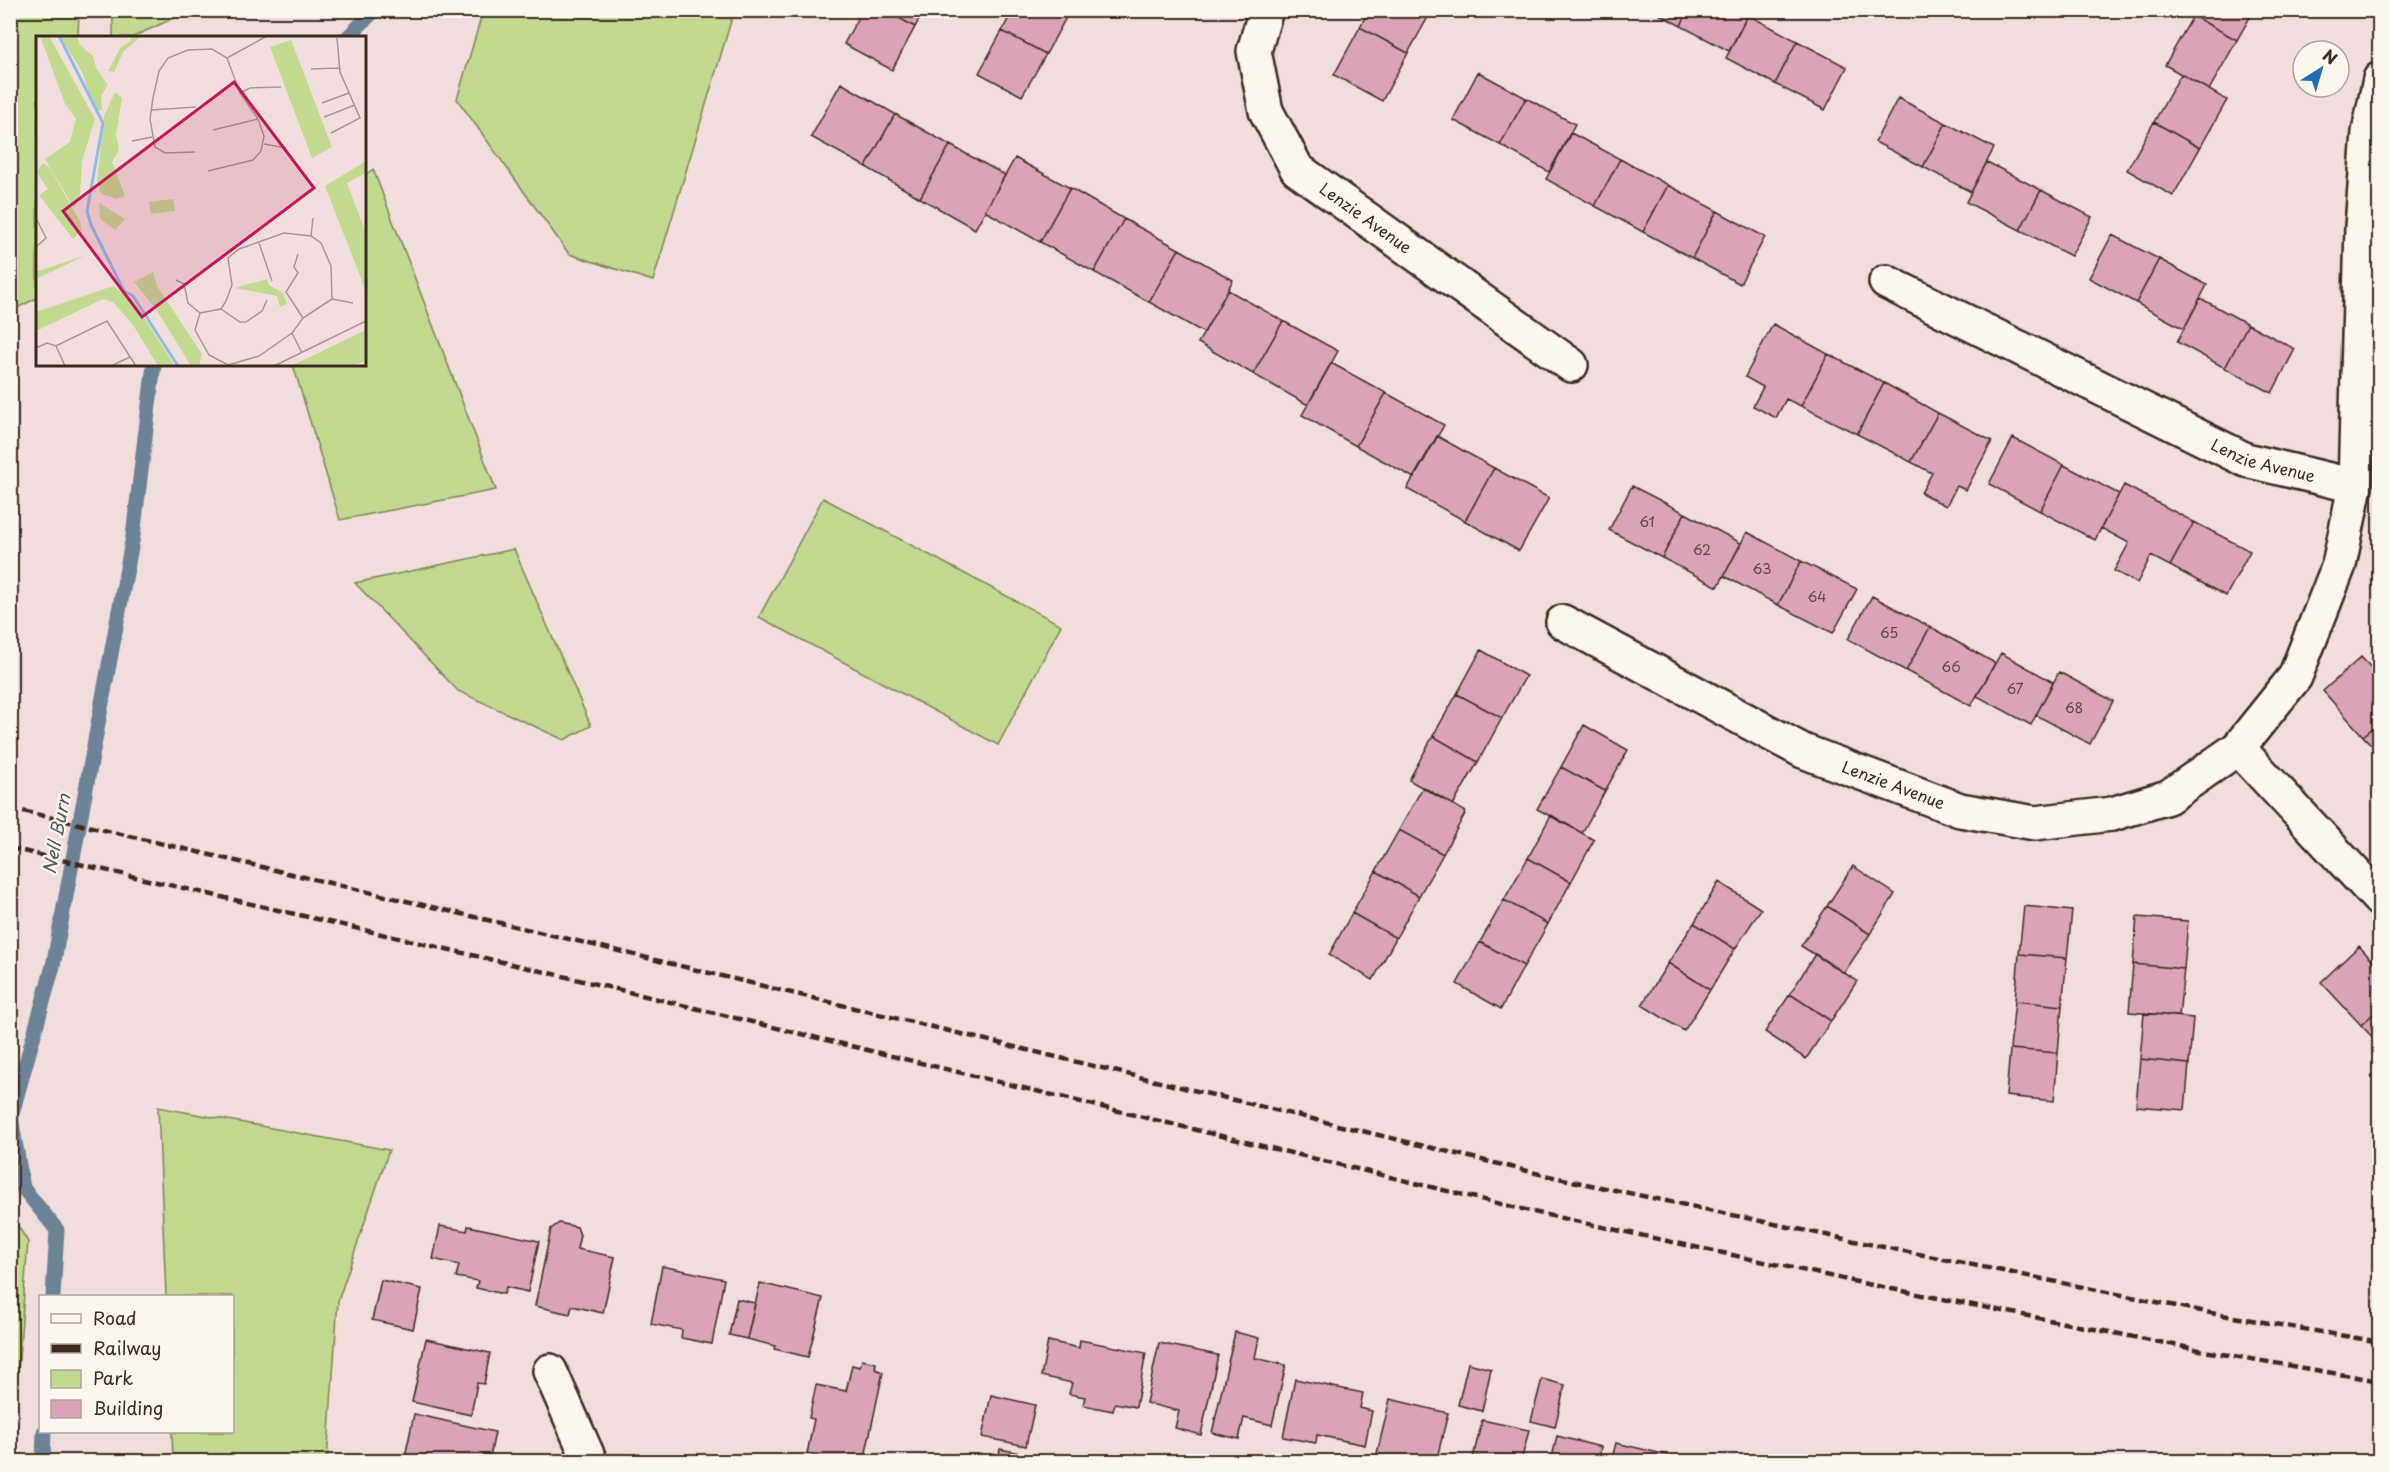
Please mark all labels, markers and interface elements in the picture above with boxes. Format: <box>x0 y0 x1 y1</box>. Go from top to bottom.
inset map <box>36 36 366 366</box>
north arrow <box>2291 39 2351 99</box>
text: N <box>2318 43 2343 70</box>
street label: Lenzie Avenue <box>1315 176 1417 259</box>
street label: Lenzie Avenue <box>2207 432 2318 487</box>
house number: 61 <box>1639 511 1655 532</box>
house number: 62 <box>1693 539 1711 560</box>
house number: 63 <box>1753 558 1771 579</box>
house number: 64 <box>1807 586 1827 607</box>
house number: 65 <box>1880 622 1898 643</box>
house number: 66 <box>1941 656 1961 677</box>
house number: 67 <box>2006 678 2024 699</box>
house number: 68 <box>2065 697 2083 718</box>
street label: Lenzie Avenue <box>1839 754 1949 814</box>
water label: Nell Burn <box>35 791 77 876</box>
legend <box>39 1295 234 1433</box>
text: Road <box>93 1304 137 1331</box>
text: Railway <box>93 1334 161 1361</box>
text: Park <box>93 1364 133 1391</box>
text: Building <box>93 1394 163 1421</box>

